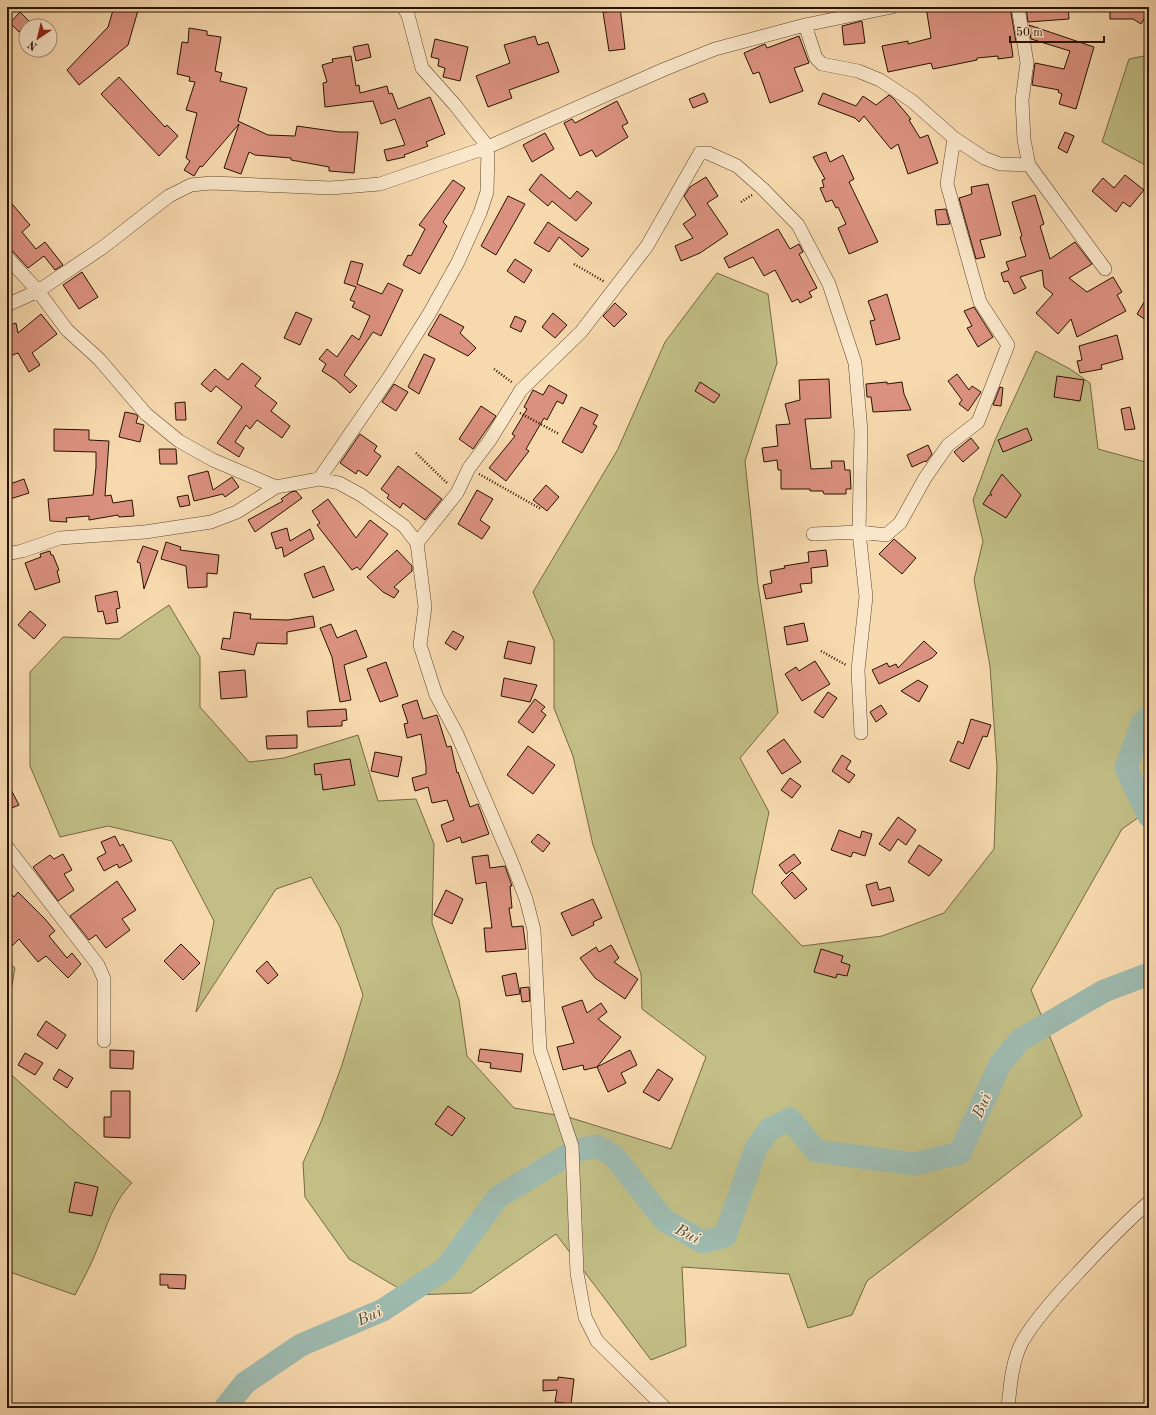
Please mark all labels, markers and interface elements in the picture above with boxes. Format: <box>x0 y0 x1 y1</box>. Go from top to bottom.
north arrow <box>18 18 58 58</box>
scale bar <box>1010 18 1104 44</box>
text: 50 m <box>1016 26 1043 39</box>
text: N <box>26 38 40 52</box>
water label: Bui <box>970 1090 996 1122</box>
water label: Bui <box>671 1222 703 1248</box>
water label: Bui <box>354 1304 385 1330</box>

